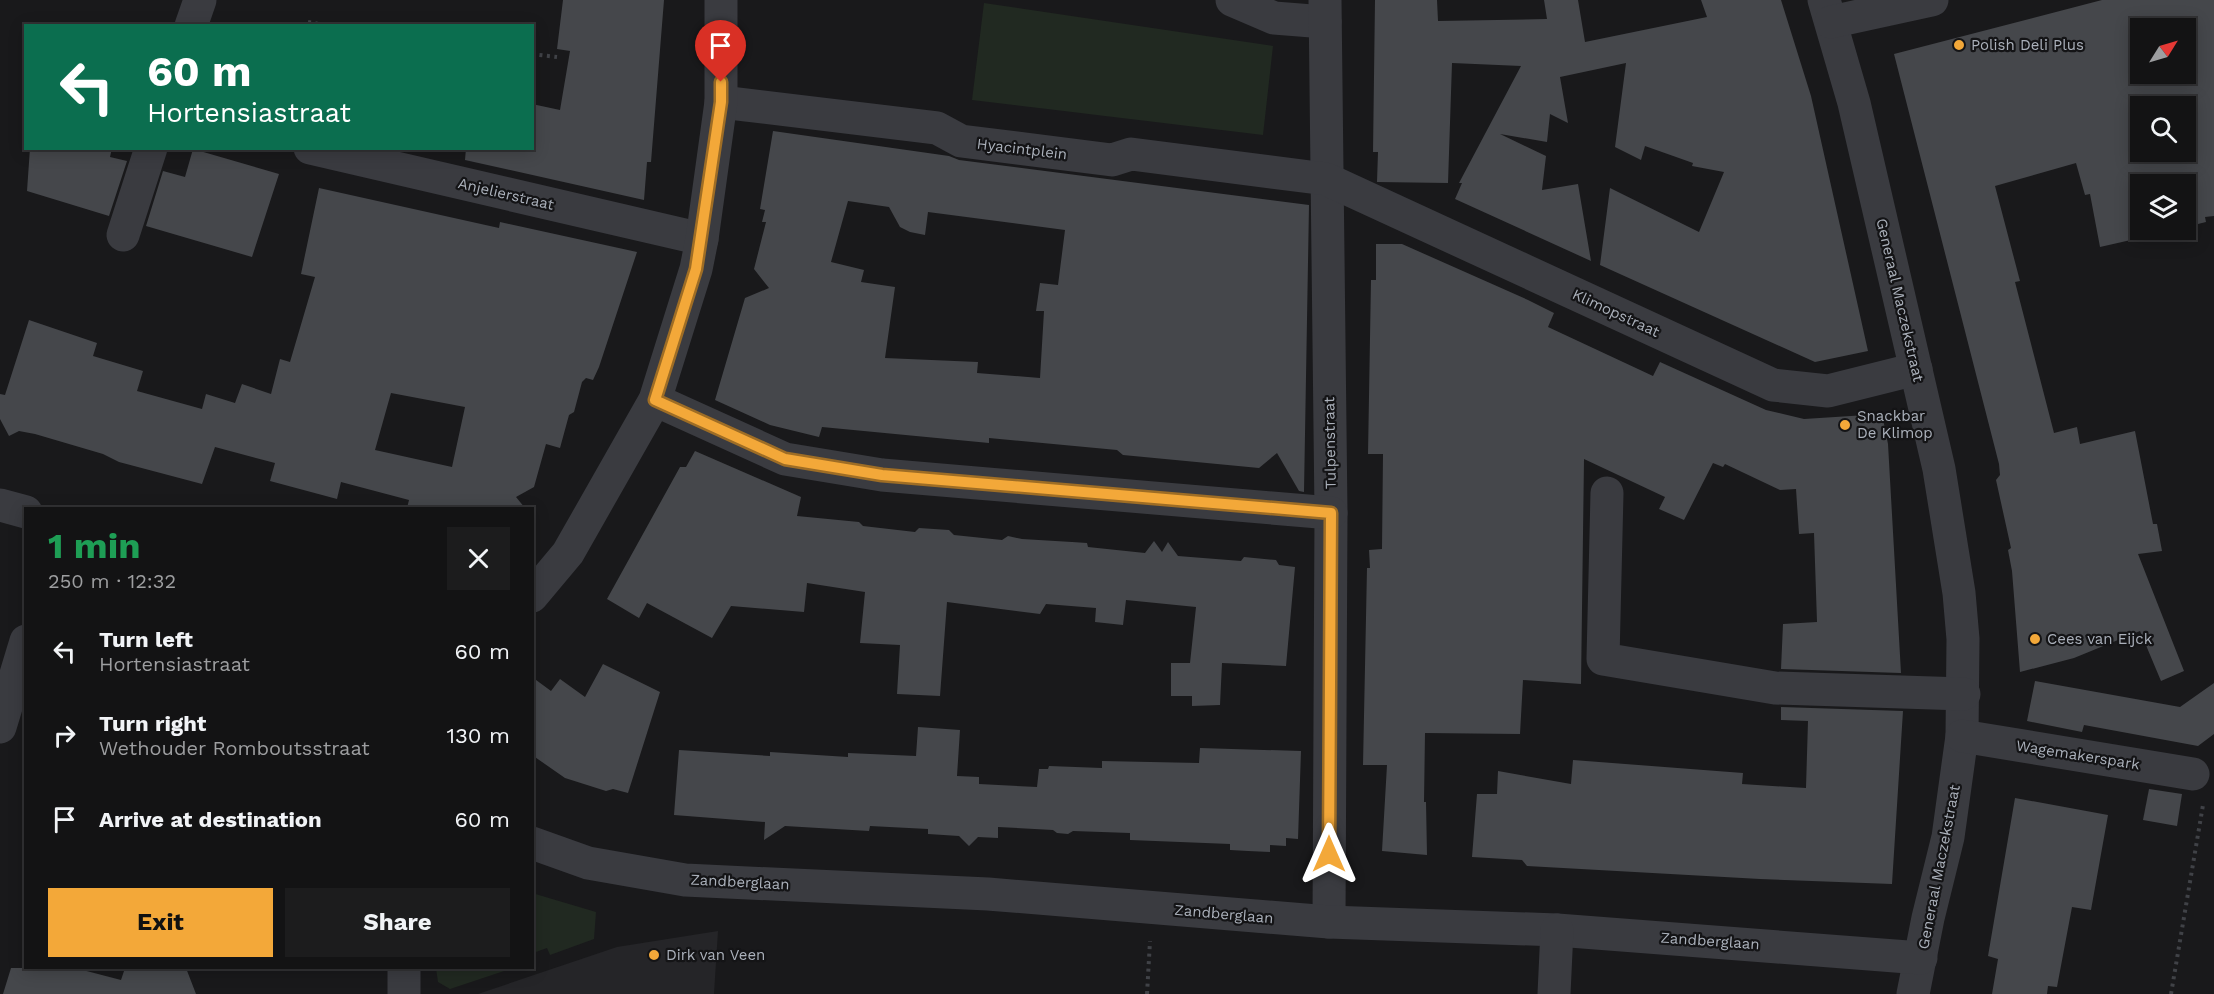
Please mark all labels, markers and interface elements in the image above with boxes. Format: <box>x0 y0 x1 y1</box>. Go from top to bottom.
north arrow <box>2130 18 2196 84</box>
map controls <box>2130 18 2196 240</box>
pin <box>695 20 746 82</box>
icon: arrive <box>704 29 737 62</box>
place label: Polish Deli Plus <box>1971 36 2084 54</box>
marker: Polish Deli Plus <box>1952 38 1966 52</box>
text: 60 m <box>147 47 251 96</box>
icon: left <box>48 48 126 126</box>
button: search <box>2130 96 2196 162</box>
text: Hortensiastraat <box>147 97 351 129</box>
street label: Hyacintplein <box>976 135 1068 163</box>
street label: Anjelierstraat <box>456 174 556 214</box>
button: layers <box>2130 174 2196 240</box>
street label: Generaal Maczekstraat <box>1872 217 1928 384</box>
street label: Klimopstraat <box>1570 285 1663 341</box>
street label: Tulpenstraat <box>1320 396 1340 489</box>
place label: Snackbar De Klimop <box>1857 407 1933 442</box>
marker: Snackbar De Klimop <box>1838 418 1852 432</box>
text: 1 min <box>48 525 140 567</box>
button: close <box>447 527 510 590</box>
text: 250 m · 12:32 <box>48 569 176 593</box>
text: Turn left <box>99 627 193 652</box>
place label: Cees van Eijck <box>2047 630 2153 648</box>
marker: Cees van Eijck <box>2028 632 2042 646</box>
icon: left <box>48 635 81 668</box>
text: 60 m <box>454 639 510 664</box>
text: Hortensiastraat <box>99 652 250 676</box>
text: Turn right <box>99 711 206 736</box>
icon: right <box>48 719 81 752</box>
text: 130 m <box>446 723 510 748</box>
text: Wethouder Romboutsstraat <box>99 736 370 760</box>
street label: Wagemakerspark <box>2015 736 2142 774</box>
street label: Generaal Maczekstraat <box>1914 783 1964 951</box>
icon: arrive <box>48 803 81 836</box>
text: Arrive at destination <box>99 807 322 832</box>
text: 60 m <box>454 807 510 832</box>
position arrow <box>1297 822 1361 886</box>
street label: Zandberglaan <box>690 870 790 894</box>
button: Exit <box>48 888 273 957</box>
button: Share <box>285 888 510 957</box>
street label: Zandberglaan <box>1174 901 1274 927</box>
street label: Zandberglaan <box>1660 929 1760 953</box>
place label: Dirk van Veen <box>666 946 765 964</box>
marker: Dirk van Veen <box>647 948 661 962</box>

